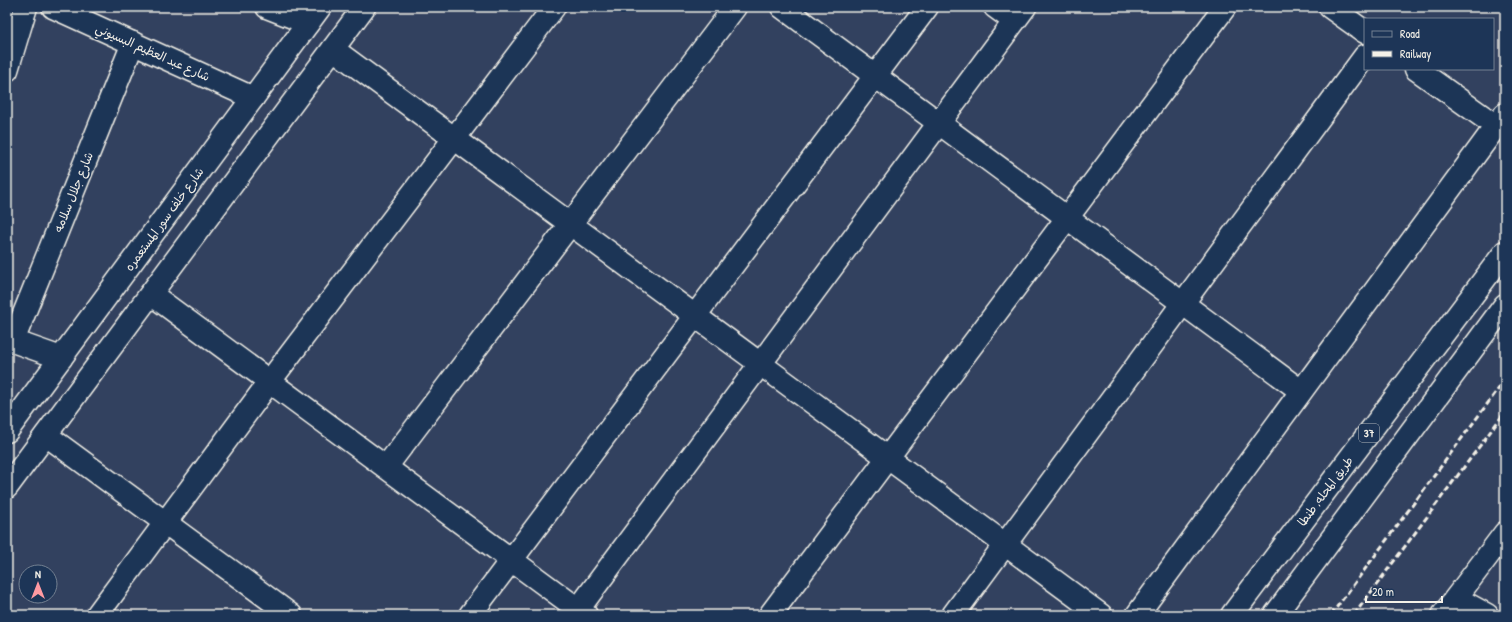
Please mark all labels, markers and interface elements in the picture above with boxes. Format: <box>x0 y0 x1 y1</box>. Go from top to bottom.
legend <box>1364 18 1494 70</box>
street label: شارع عبد العظيم البسيوني <box>92 19 213 88</box>
text: Road <box>1400 25 1420 42</box>
text: Railway <box>1400 45 1431 62</box>
street label: شارع جلال سلامه <box>49 149 98 235</box>
street label: شارع خلف سور المستعمره <box>120 164 208 275</box>
road number: 37 <box>1359 424 1379 442</box>
street label: طريق المحله, طنطا <box>1293 453 1357 529</box>
north arrow <box>18 564 58 604</box>
text: N <box>35 567 41 581</box>
scale bar <box>1366 578 1442 604</box>
text: 20 m <box>1372 583 1394 600</box>

